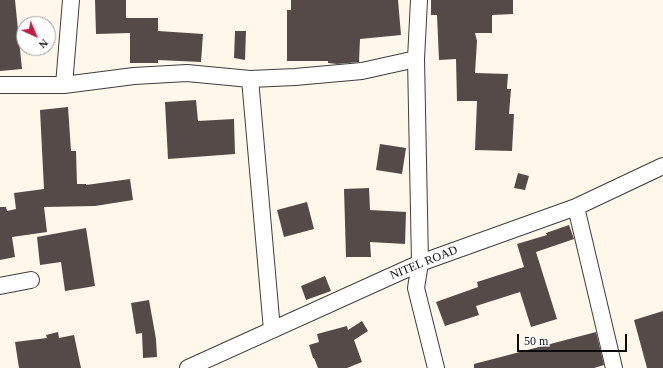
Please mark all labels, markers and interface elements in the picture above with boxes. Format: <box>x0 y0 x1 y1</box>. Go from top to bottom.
north arrow <box>16 16 56 56</box>
text: N <box>37 37 51 51</box>
street label: NITEL ROAD <box>388 243 460 283</box>
scale bar <box>519 326 629 352</box>
text: 50 m <box>524 334 548 348</box>

